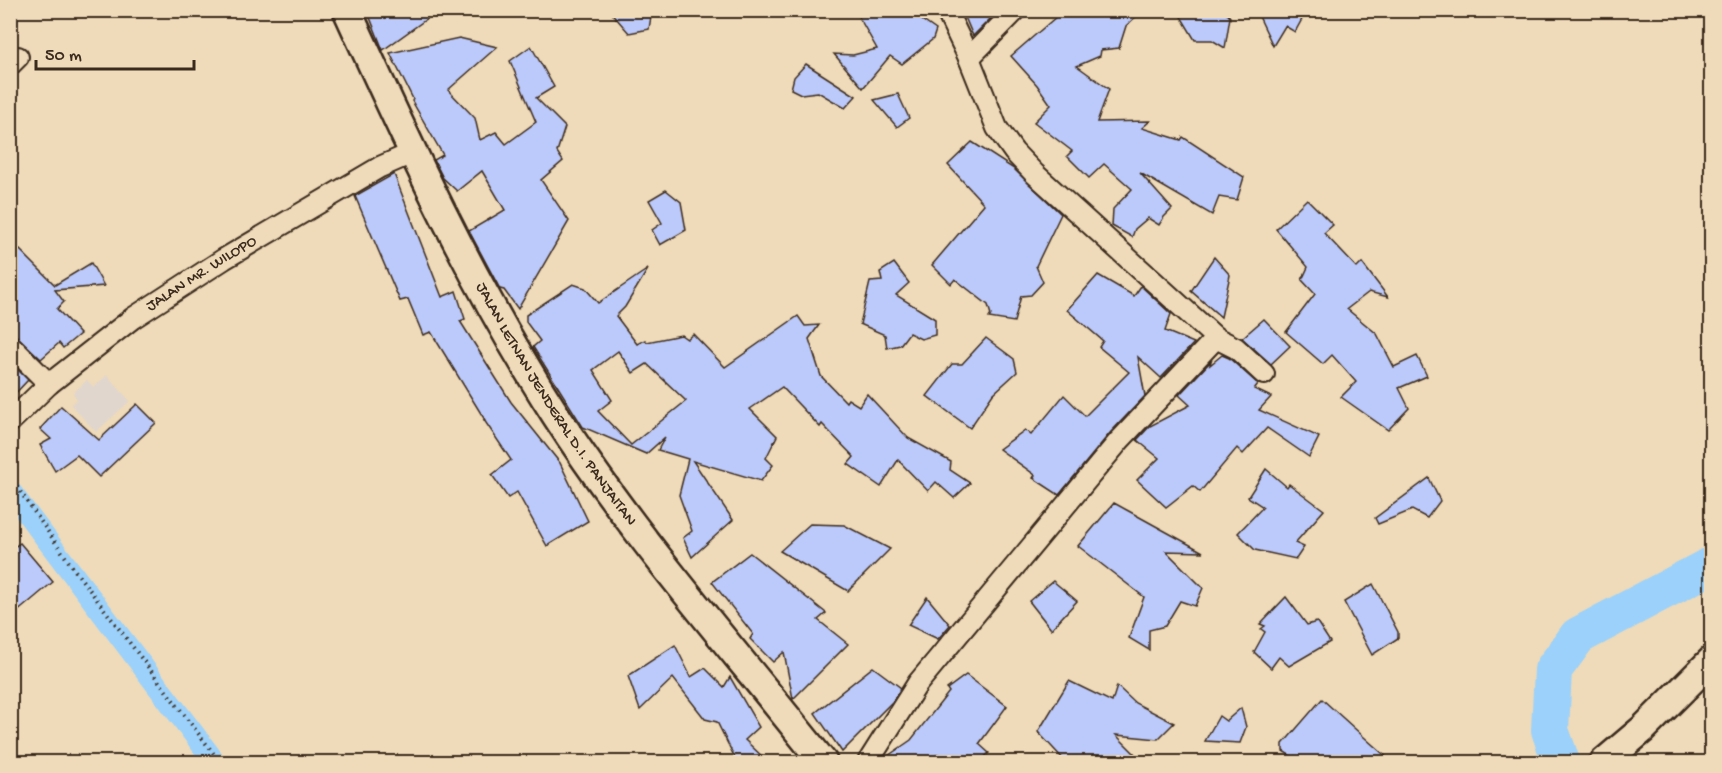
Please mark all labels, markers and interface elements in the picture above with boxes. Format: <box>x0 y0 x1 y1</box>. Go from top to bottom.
scale bar <box>36 33 194 71</box>
text: 50 m <box>45 46 82 67</box>
street label: JALAN MR. WILOPO <box>143 232 261 316</box>
street label: JALAN LETNAN JENDERAL D.I. PANJAITAN <box>471 280 640 530</box>

